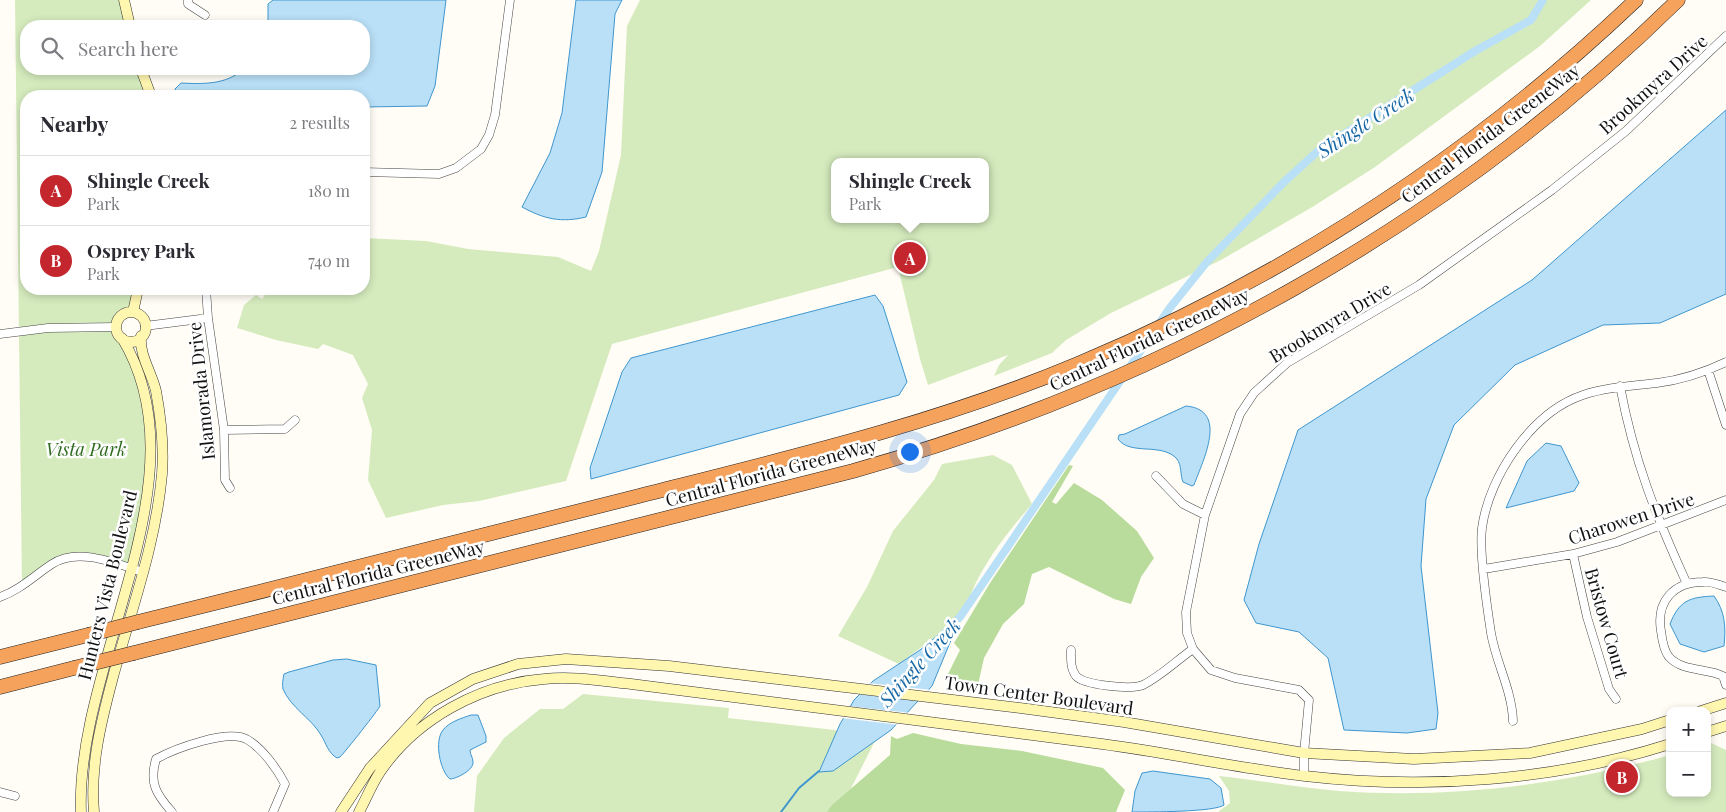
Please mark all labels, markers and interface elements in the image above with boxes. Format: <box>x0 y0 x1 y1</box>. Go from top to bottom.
search box <box>20 20 370 75</box>
street label: Brookmyra Drive <box>1594 29 1712 139</box>
icon: search <box>38 34 66 62</box>
text: Search here <box>78 35 178 61</box>
street label: Central Florida GreeneWay <box>1396 58 1584 208</box>
water label: Shingle Creek <box>1311 81 1419 164</box>
text: Nearby <box>40 109 109 137</box>
text: 2 results <box>290 112 350 133</box>
popup <box>831 158 989 223</box>
text: Shingle Creek <box>87 167 210 193</box>
text: Shingle Creek <box>849 167 971 193</box>
text: A <box>51 180 61 201</box>
text: 180 m <box>308 180 350 201</box>
text: Park <box>87 193 120 214</box>
text: Park <box>849 193 882 214</box>
text: Osprey Park <box>87 237 195 263</box>
pin: A <box>894 239 926 277</box>
text: B <box>51 250 61 271</box>
text: 740 m <box>308 250 350 271</box>
text: Park <box>87 263 120 284</box>
street label: Brookmyra Drive <box>1265 276 1395 368</box>
street label: Central Florida GreeneWay <box>1045 282 1253 396</box>
street label: Islamorada Drive <box>182 321 220 461</box>
street label: Central Florida GreeneWay <box>663 432 879 512</box>
park label: Vista Park <box>46 437 126 461</box>
your location <box>897 439 923 465</box>
street label: Charowen Drive <box>1565 486 1697 550</box>
street label: Hunters Vista Boulevard <box>72 487 142 683</box>
street label: Central Florida GreeneWay <box>269 534 487 610</box>
street label: Bristow Court <box>1580 565 1634 681</box>
water label: Shingle Creek <box>872 612 966 713</box>
street label: Town Center Boulevard <box>943 670 1135 720</box>
map controls <box>1666 707 1711 797</box>
button: + <box>1666 707 1711 752</box>
button: − <box>1666 752 1711 797</box>
pin: B <box>1606 758 1638 796</box>

